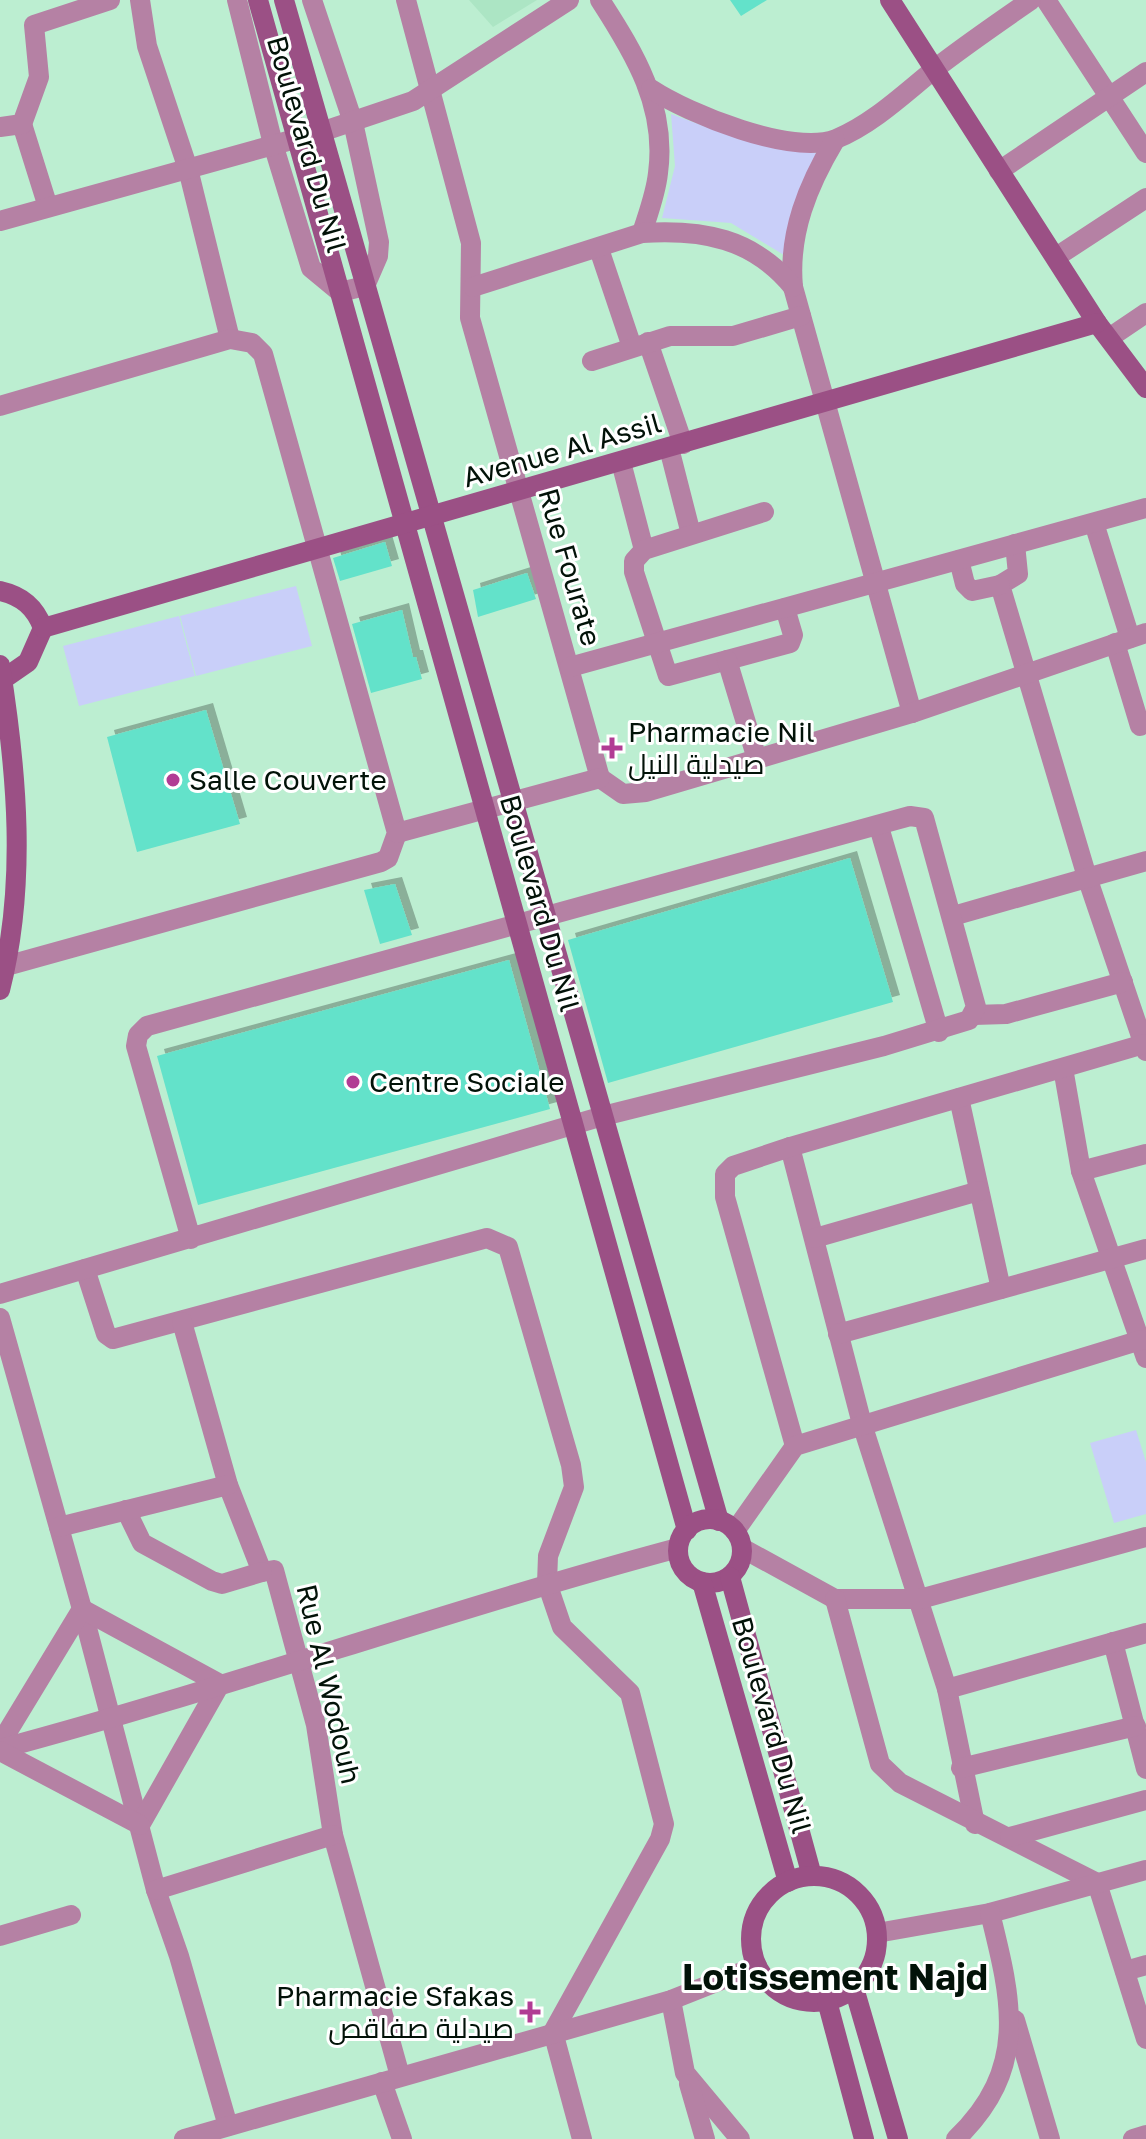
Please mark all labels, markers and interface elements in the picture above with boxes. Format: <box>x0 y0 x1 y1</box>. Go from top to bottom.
street label: Boulevard Du Nil <box>261 32 354 256</box>
street label: Avenue Al Assil <box>459 405 665 494</box>
street label: Rue Fourate <box>532 484 609 649</box>
place label: Pharmacie Nil صيدلية النيل <box>628 715 815 781</box>
marker: Pharmacie Nil صيدلية النيل <box>603 739 621 757</box>
place label: Salle Couverte <box>189 763 387 796</box>
marker: Salle Couverte <box>164 771 182 789</box>
street label: Boulevard Du Nil <box>494 791 587 1015</box>
place label: Centre Sociale <box>369 1065 565 1098</box>
marker: Centre Sociale <box>344 1073 362 1091</box>
street label: Rue Al Wodouh <box>291 1581 368 1787</box>
street label: Boulevard Du Nil <box>726 1613 819 1837</box>
district label: Lotissement Najd <box>682 1955 988 1998</box>
place label: Pharmacie Sfakas صيدلية صفاقص <box>276 1979 514 2045</box>
marker: Pharmacie Sfakas صيدلية صفاقص <box>521 2003 539 2021</box>

